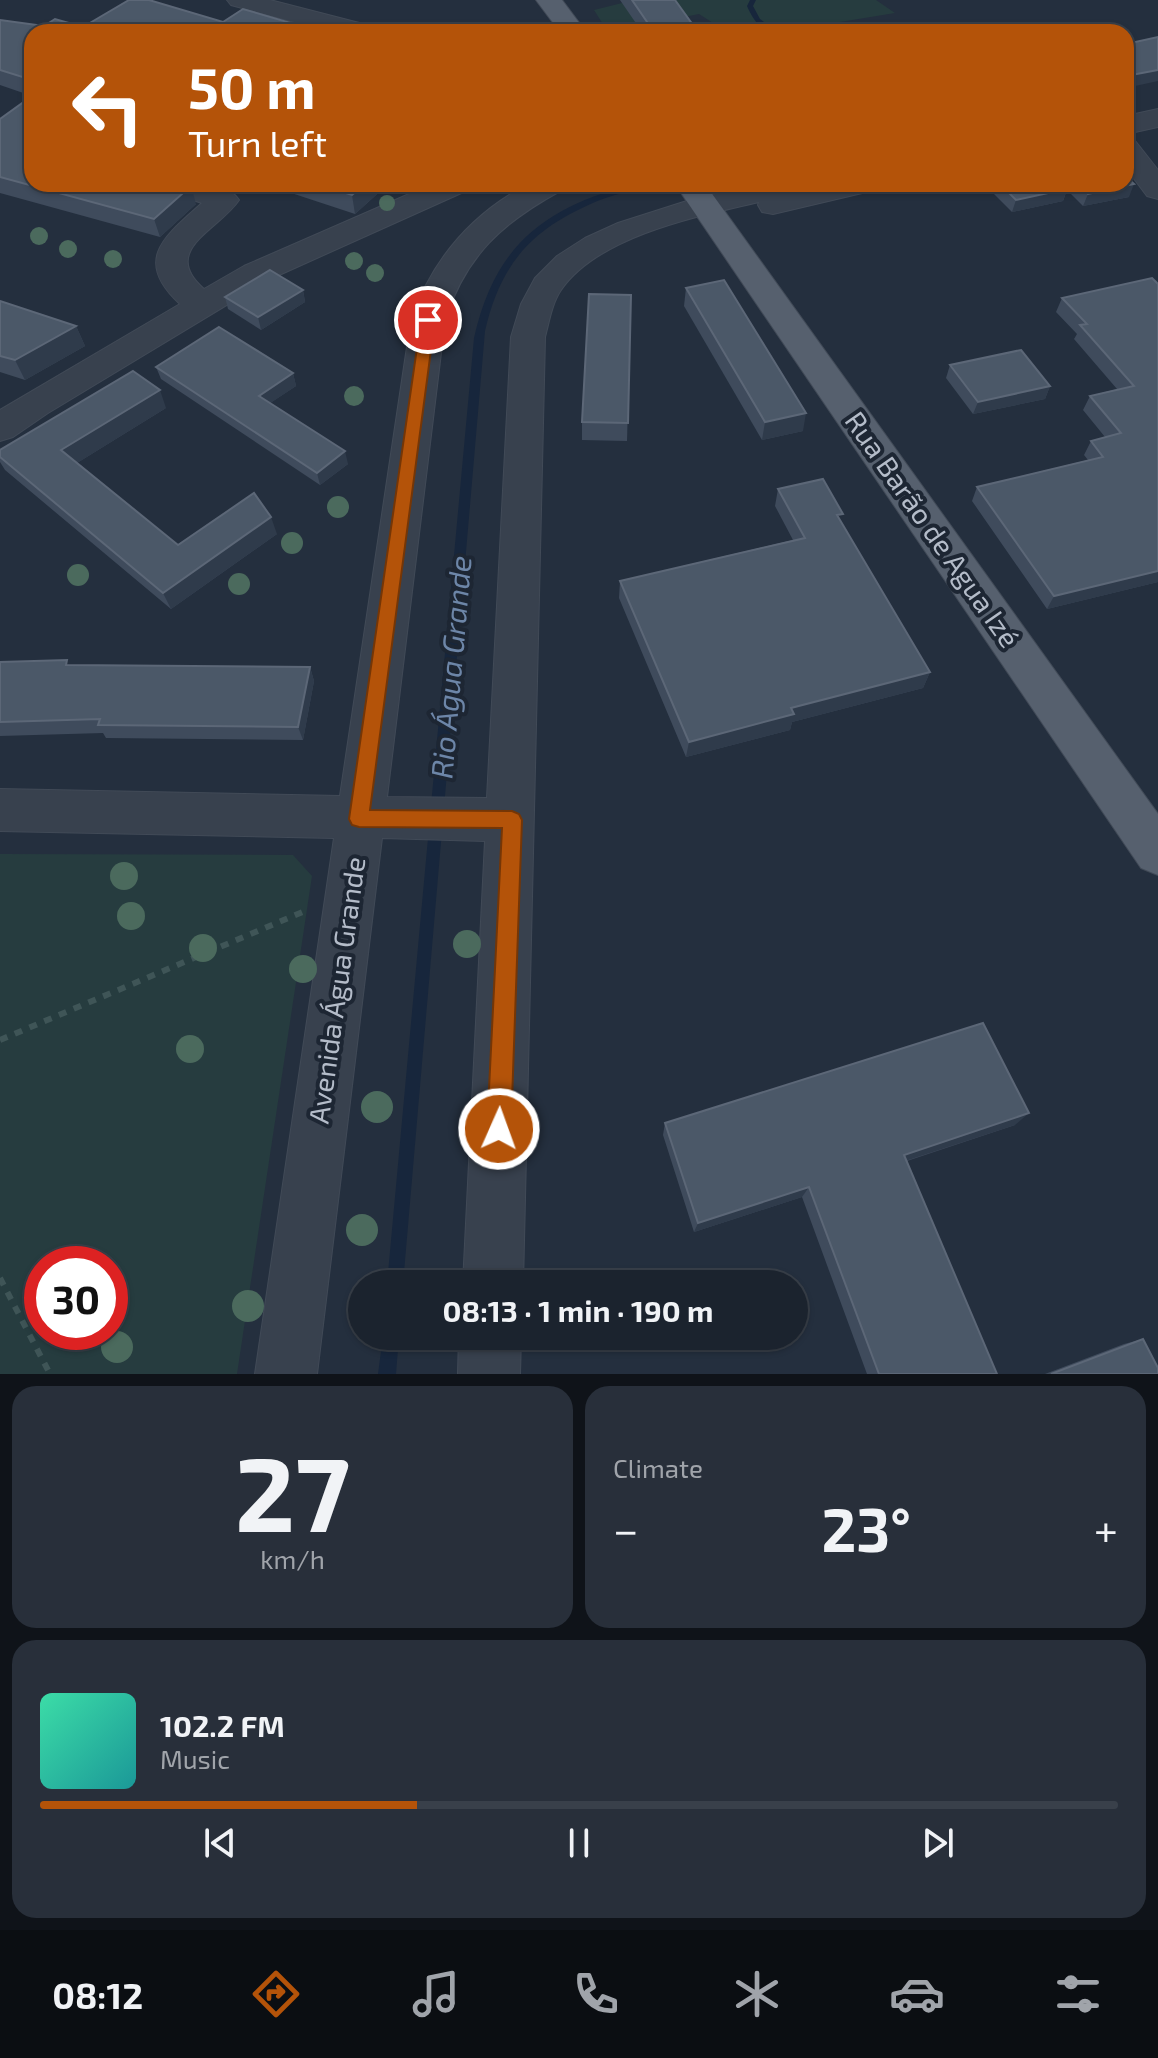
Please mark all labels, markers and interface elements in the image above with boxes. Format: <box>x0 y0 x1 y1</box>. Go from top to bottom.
text: 50 m <box>188 53 316 120</box>
icon: left <box>56 56 160 160</box>
text: Turn left <box>188 121 327 164</box>
pin <box>394 286 462 354</box>
icon: arrive <box>406 298 450 342</box>
street label: Rua Barão de Agua Izé <box>839 404 1027 654</box>
water label: Rio Água Grande <box>422 554 478 780</box>
street label: Avenida Água Grande <box>300 854 372 1126</box>
position arrow <box>457 1087 541 1171</box>
speed limit sign: 30 <box>24 1246 128 1350</box>
text: 08:13 · 1 min · 190 m <box>443 1292 713 1328</box>
text: 27 <box>235 1428 350 1553</box>
text: Climate <box>613 1452 703 1483</box>
text: 23° <box>821 1492 911 1564</box>
text: − <box>613 1502 639 1555</box>
text: + <box>1094 1502 1118 1555</box>
text: km/h <box>260 1543 325 1574</box>
text: 102.2 FM <box>160 1707 285 1743</box>
text: Music <box>160 1743 230 1774</box>
icon: previous <box>198 1821 242 1865</box>
icon: pause <box>557 1821 601 1865</box>
icon: next <box>916 1821 960 1865</box>
icon: directions <box>248 1966 304 2022</box>
icon: music <box>408 1966 464 2022</box>
icon: phone <box>568 1966 624 2022</box>
icon: climate <box>729 1966 785 2022</box>
icon: car <box>889 1966 945 2022</box>
icon: filters <box>1050 1966 1106 2022</box>
text: 08:12 <box>52 1973 143 2016</box>

